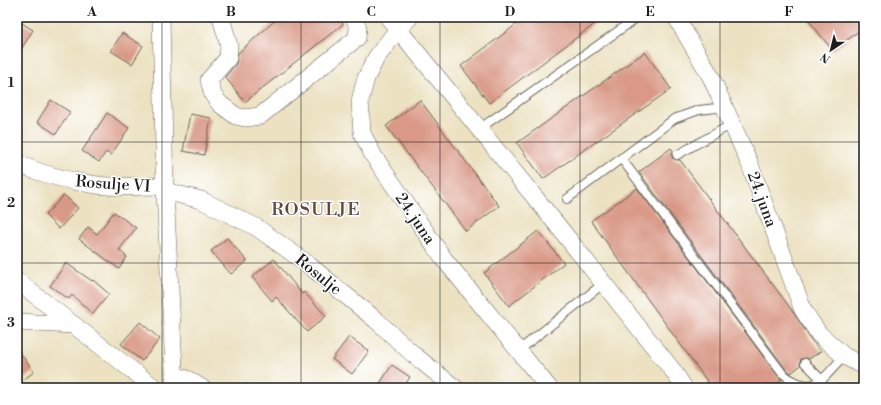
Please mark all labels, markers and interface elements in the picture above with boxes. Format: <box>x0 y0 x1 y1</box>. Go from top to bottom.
text: A <box>86 4 97 20</box>
text: B <box>226 4 236 20</box>
text: C <box>366 4 376 20</box>
text: D <box>505 4 515 20</box>
text: E <box>645 4 655 20</box>
text: F <box>784 4 794 20</box>
north arrow <box>811 30 851 70</box>
text: N <box>818 49 833 66</box>
text: 1 <box>8 75 15 91</box>
street label: 24. juna <box>743 169 782 231</box>
street label: Rosulje VI <box>75 171 151 197</box>
street label: 24. juna <box>391 189 440 249</box>
text: 2 <box>7 195 15 211</box>
district label: ROSULJE <box>271 198 361 221</box>
street label: Rosulje <box>291 250 346 300</box>
text: 3 <box>7 315 15 331</box>

